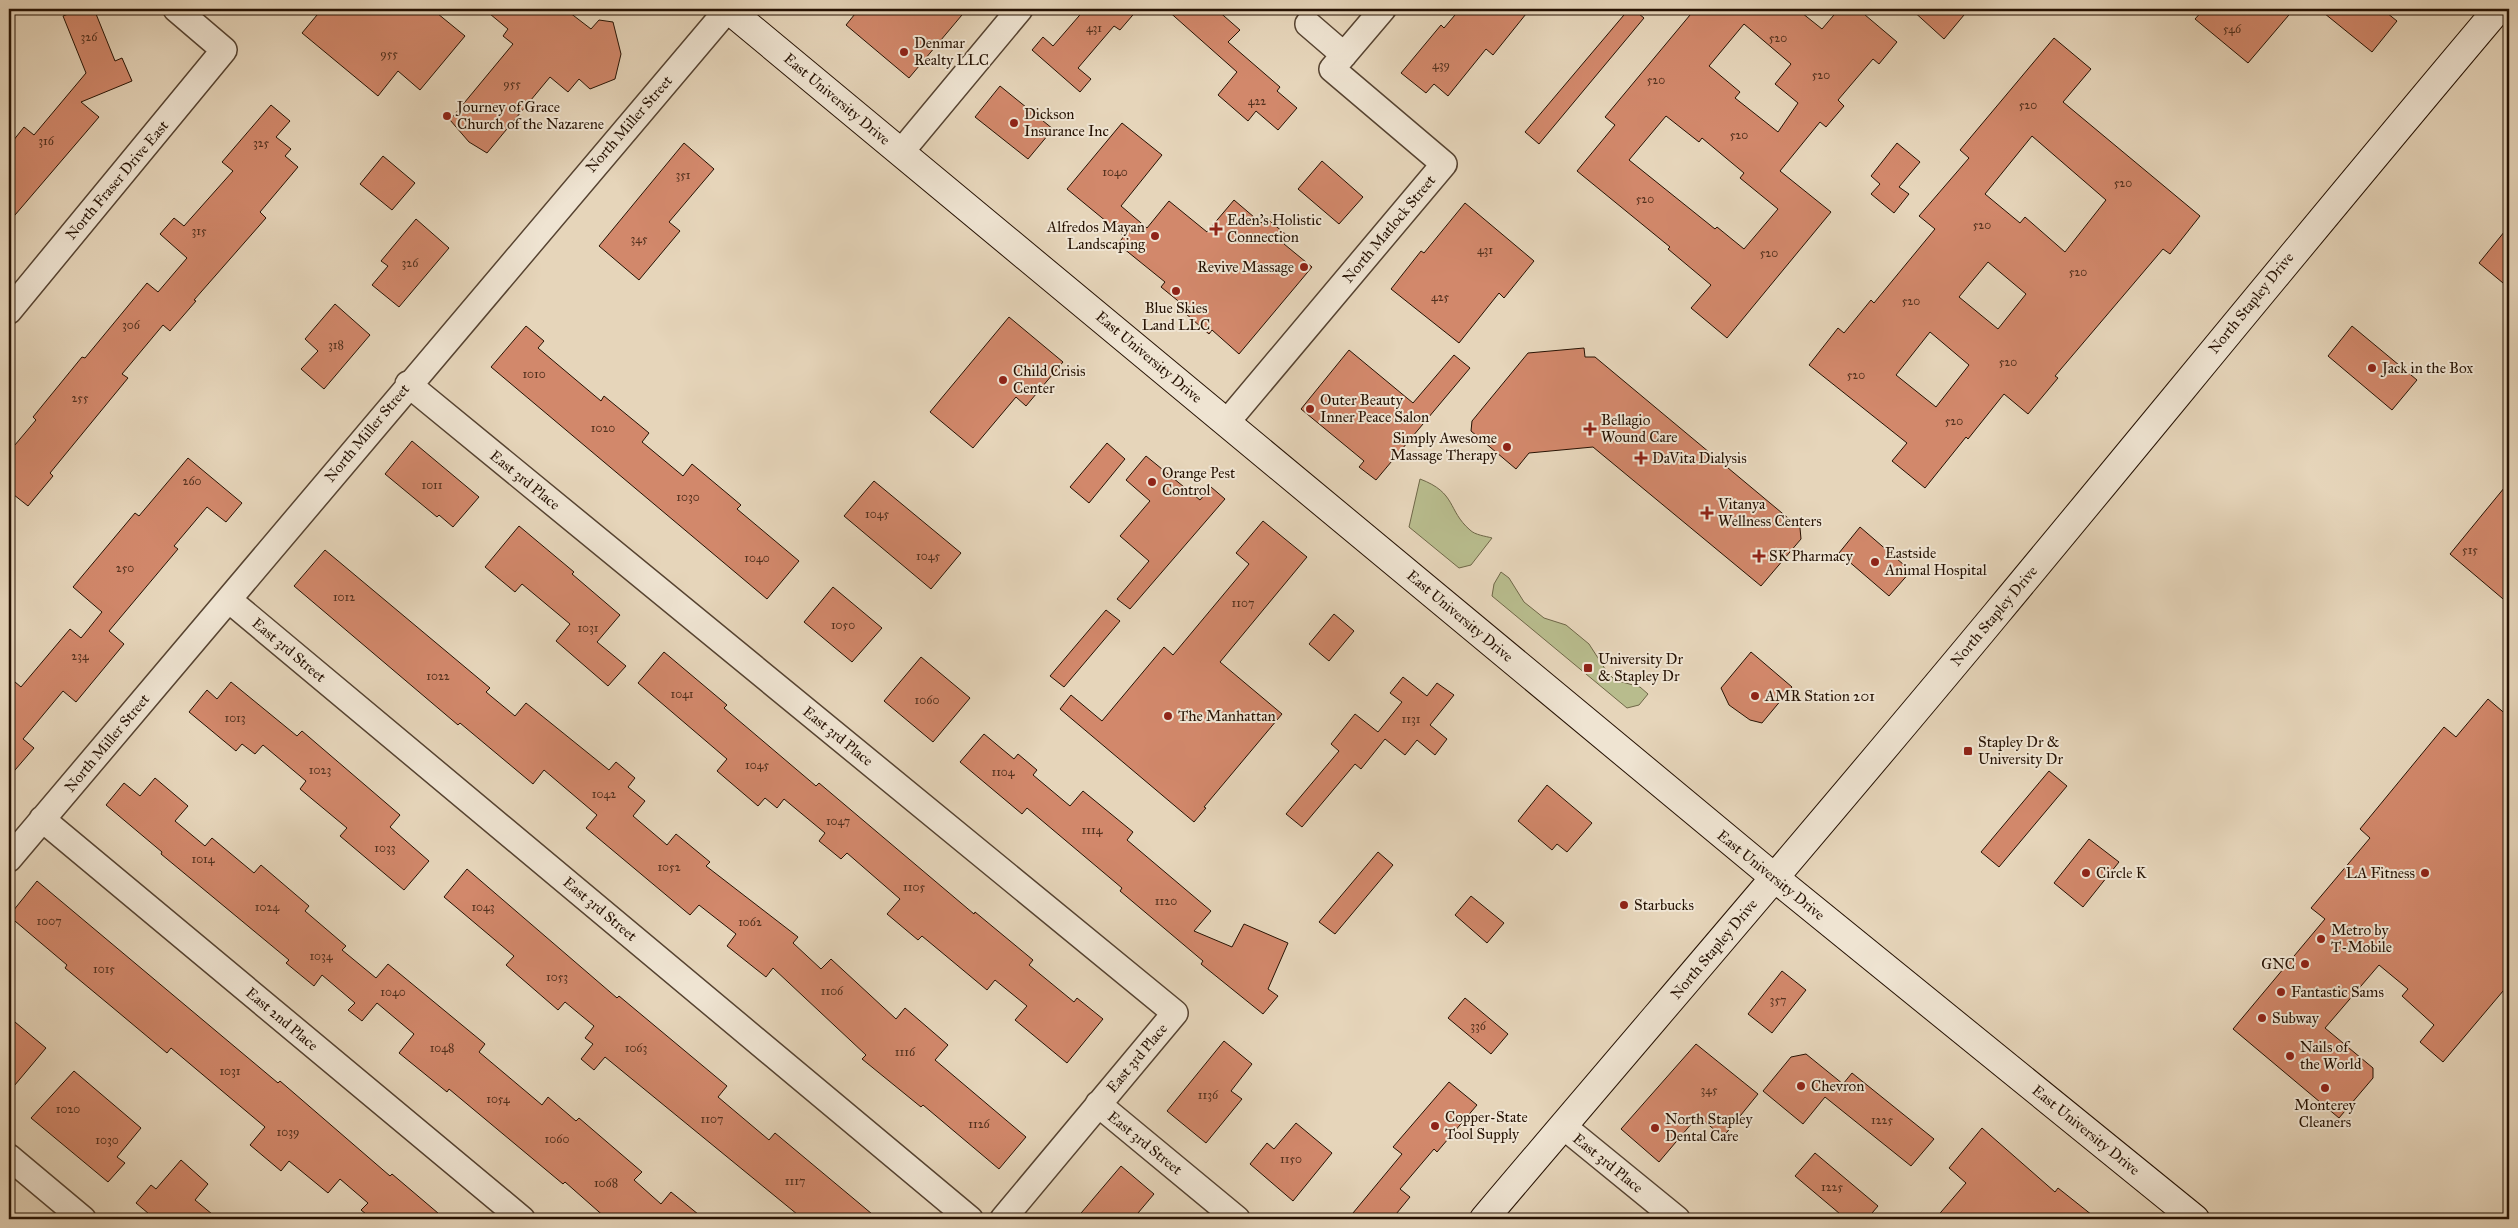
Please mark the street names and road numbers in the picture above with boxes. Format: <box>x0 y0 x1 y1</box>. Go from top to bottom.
street label: East University Drive <box>780 49 894 149</box>
street label: North Miller Street <box>582 71 676 176</box>
street label: North Fraser Drive East <box>62 116 173 243</box>
street label: North Matlock Street <box>1339 171 1440 287</box>
street label: North Stapley Drive <box>2205 249 2297 357</box>
street label: East University Drive <box>1092 307 1206 407</box>
street label: North Miller Street <box>321 380 414 486</box>
street label: East 3rd Place <box>486 446 564 514</box>
street label: North Stapley Drive <box>1947 562 2041 670</box>
street label: East University Drive <box>1403 566 1517 666</box>
street label: East 3rd Street <box>248 614 330 686</box>
street label: North Miller Street <box>61 690 154 796</box>
street label: East 3rd Place <box>799 702 877 770</box>
street label: East University Drive <box>1714 826 1828 924</box>
street label: East 3rd Street <box>559 873 641 945</box>
street label: North Stapley Drive <box>1667 895 1761 1003</box>
street label: East 2nd Place <box>242 984 322 1054</box>
street label: East 3rd Place <box>1103 1020 1171 1096</box>
street label: East University Drive <box>2029 1081 2143 1179</box>
street label: East 3rd Street <box>1104 1107 1186 1179</box>
street label: East 3rd Place <box>1569 1129 1647 1197</box>

